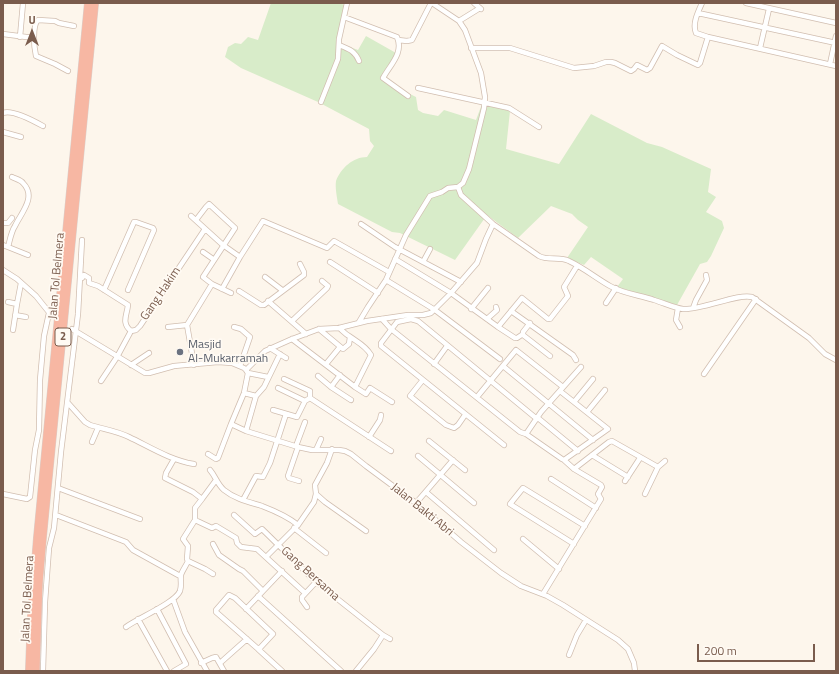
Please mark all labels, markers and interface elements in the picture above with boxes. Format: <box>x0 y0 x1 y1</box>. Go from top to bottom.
north arrow <box>12 12 52 52</box>
text: U <box>28 12 36 28</box>
street label: Jalan Tol Belmera <box>46 232 68 320</box>
street label: Gang Hakim <box>138 265 184 323</box>
road number: 2 <box>55 328 71 346</box>
place label: Masjid Al-Mukarramah <box>188 338 268 366</box>
marker: Masjid Al-Mukarramah <box>175 347 185 357</box>
street label: Jalan Bakti Abri <box>388 480 456 540</box>
street label: Gang Bersama <box>278 544 342 604</box>
street label: Jalan Tol Belmera <box>19 555 37 643</box>
scale bar <box>699 636 817 662</box>
text: 200 m <box>704 641 737 660</box>

